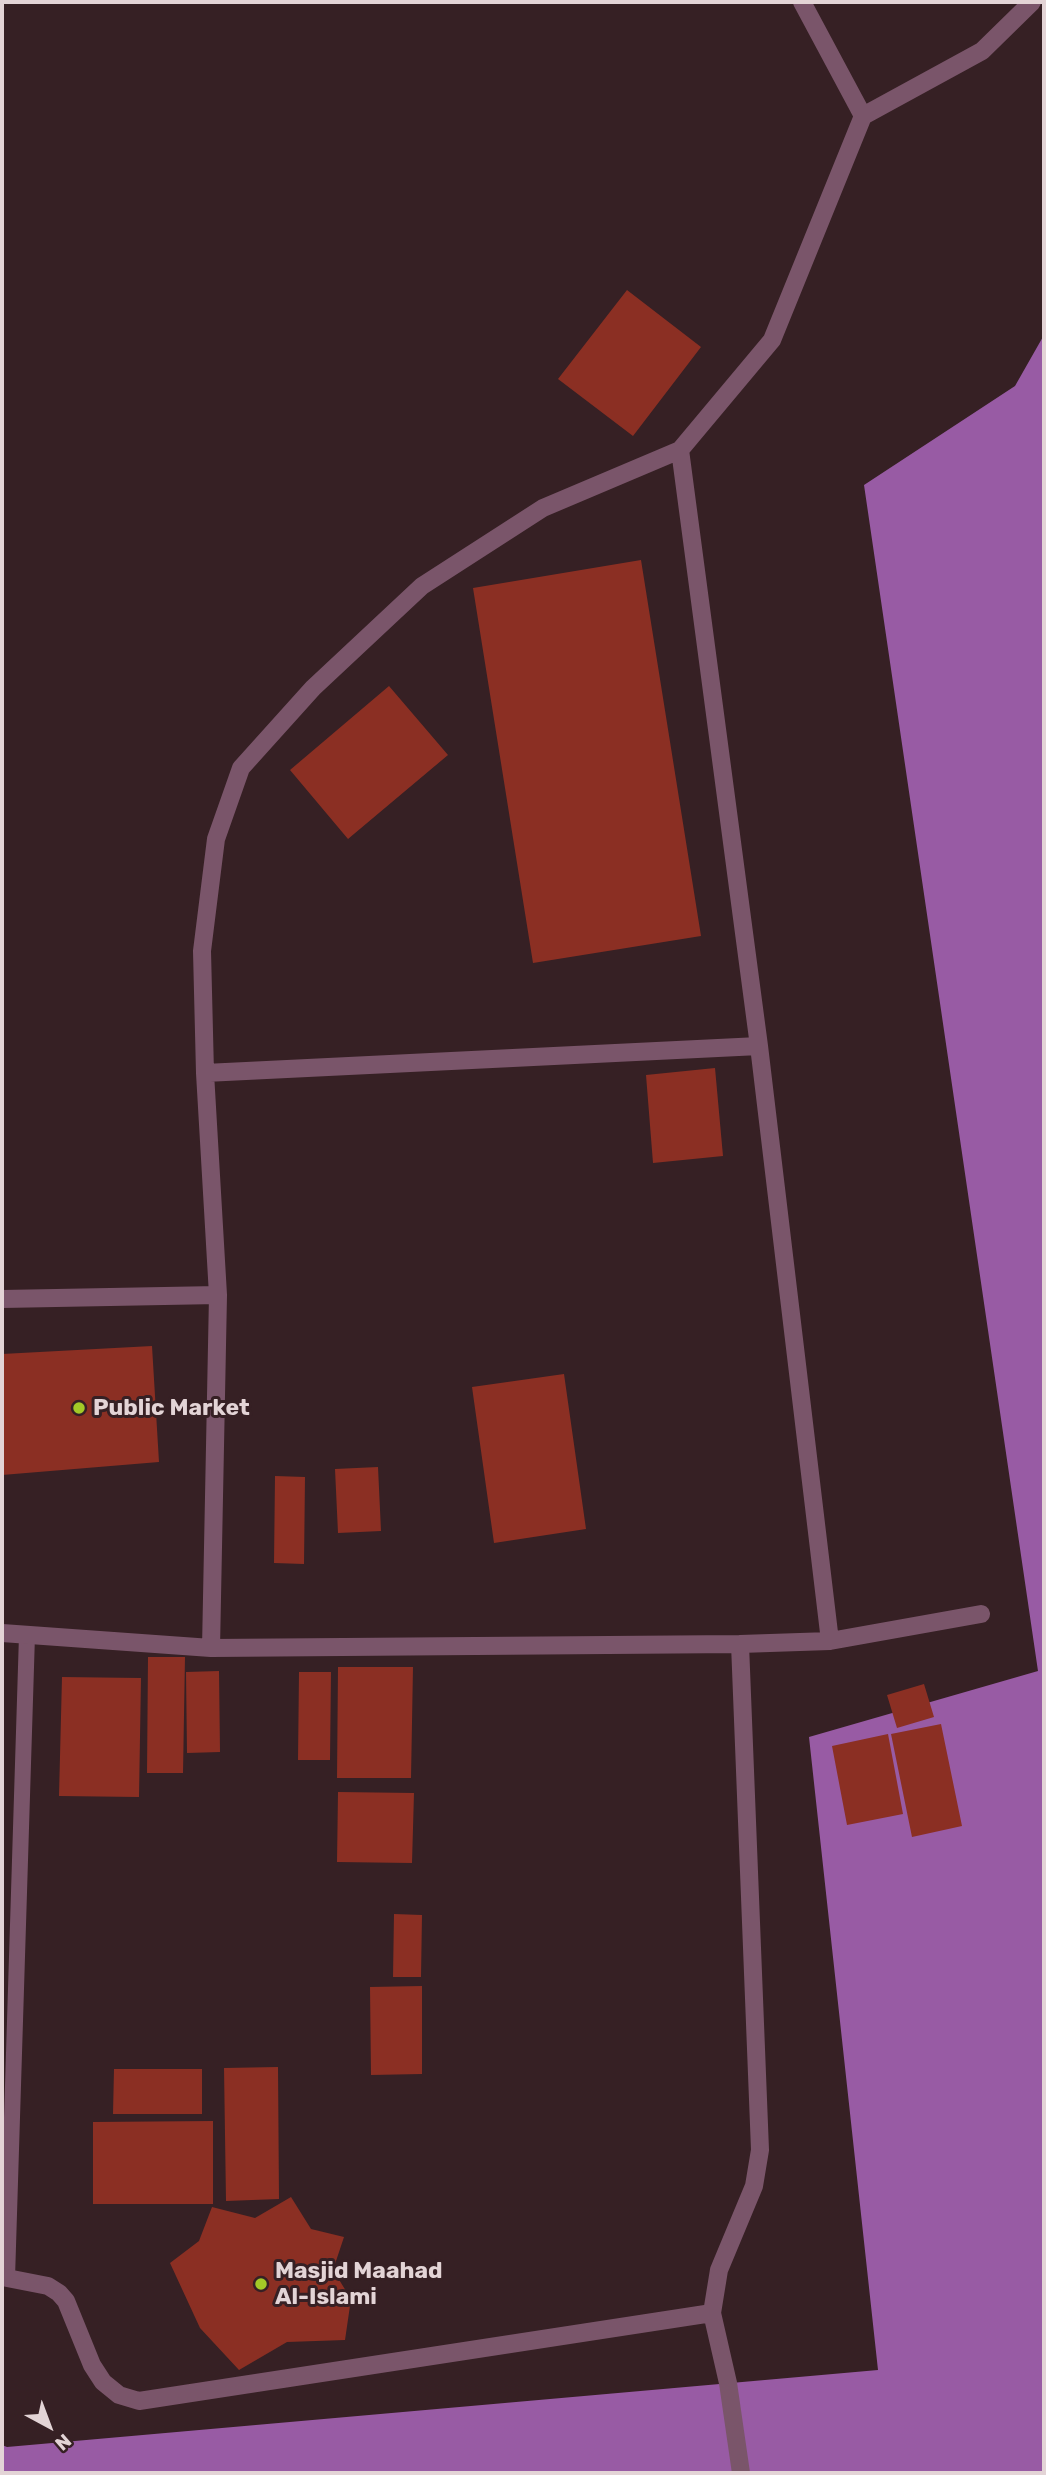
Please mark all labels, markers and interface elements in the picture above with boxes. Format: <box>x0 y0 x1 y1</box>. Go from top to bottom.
place label: Public Market <box>93 1394 250 1422</box>
marker: Public Market <box>71 1400 87 1416</box>
place label: Masjid Maahad Al-Islami <box>275 2257 443 2311</box>
marker: Masjid Maahad Al-Islami <box>253 2276 269 2292</box>
north arrow <box>14 2391 84 2461</box>
text: N <box>50 2429 76 2455</box>

